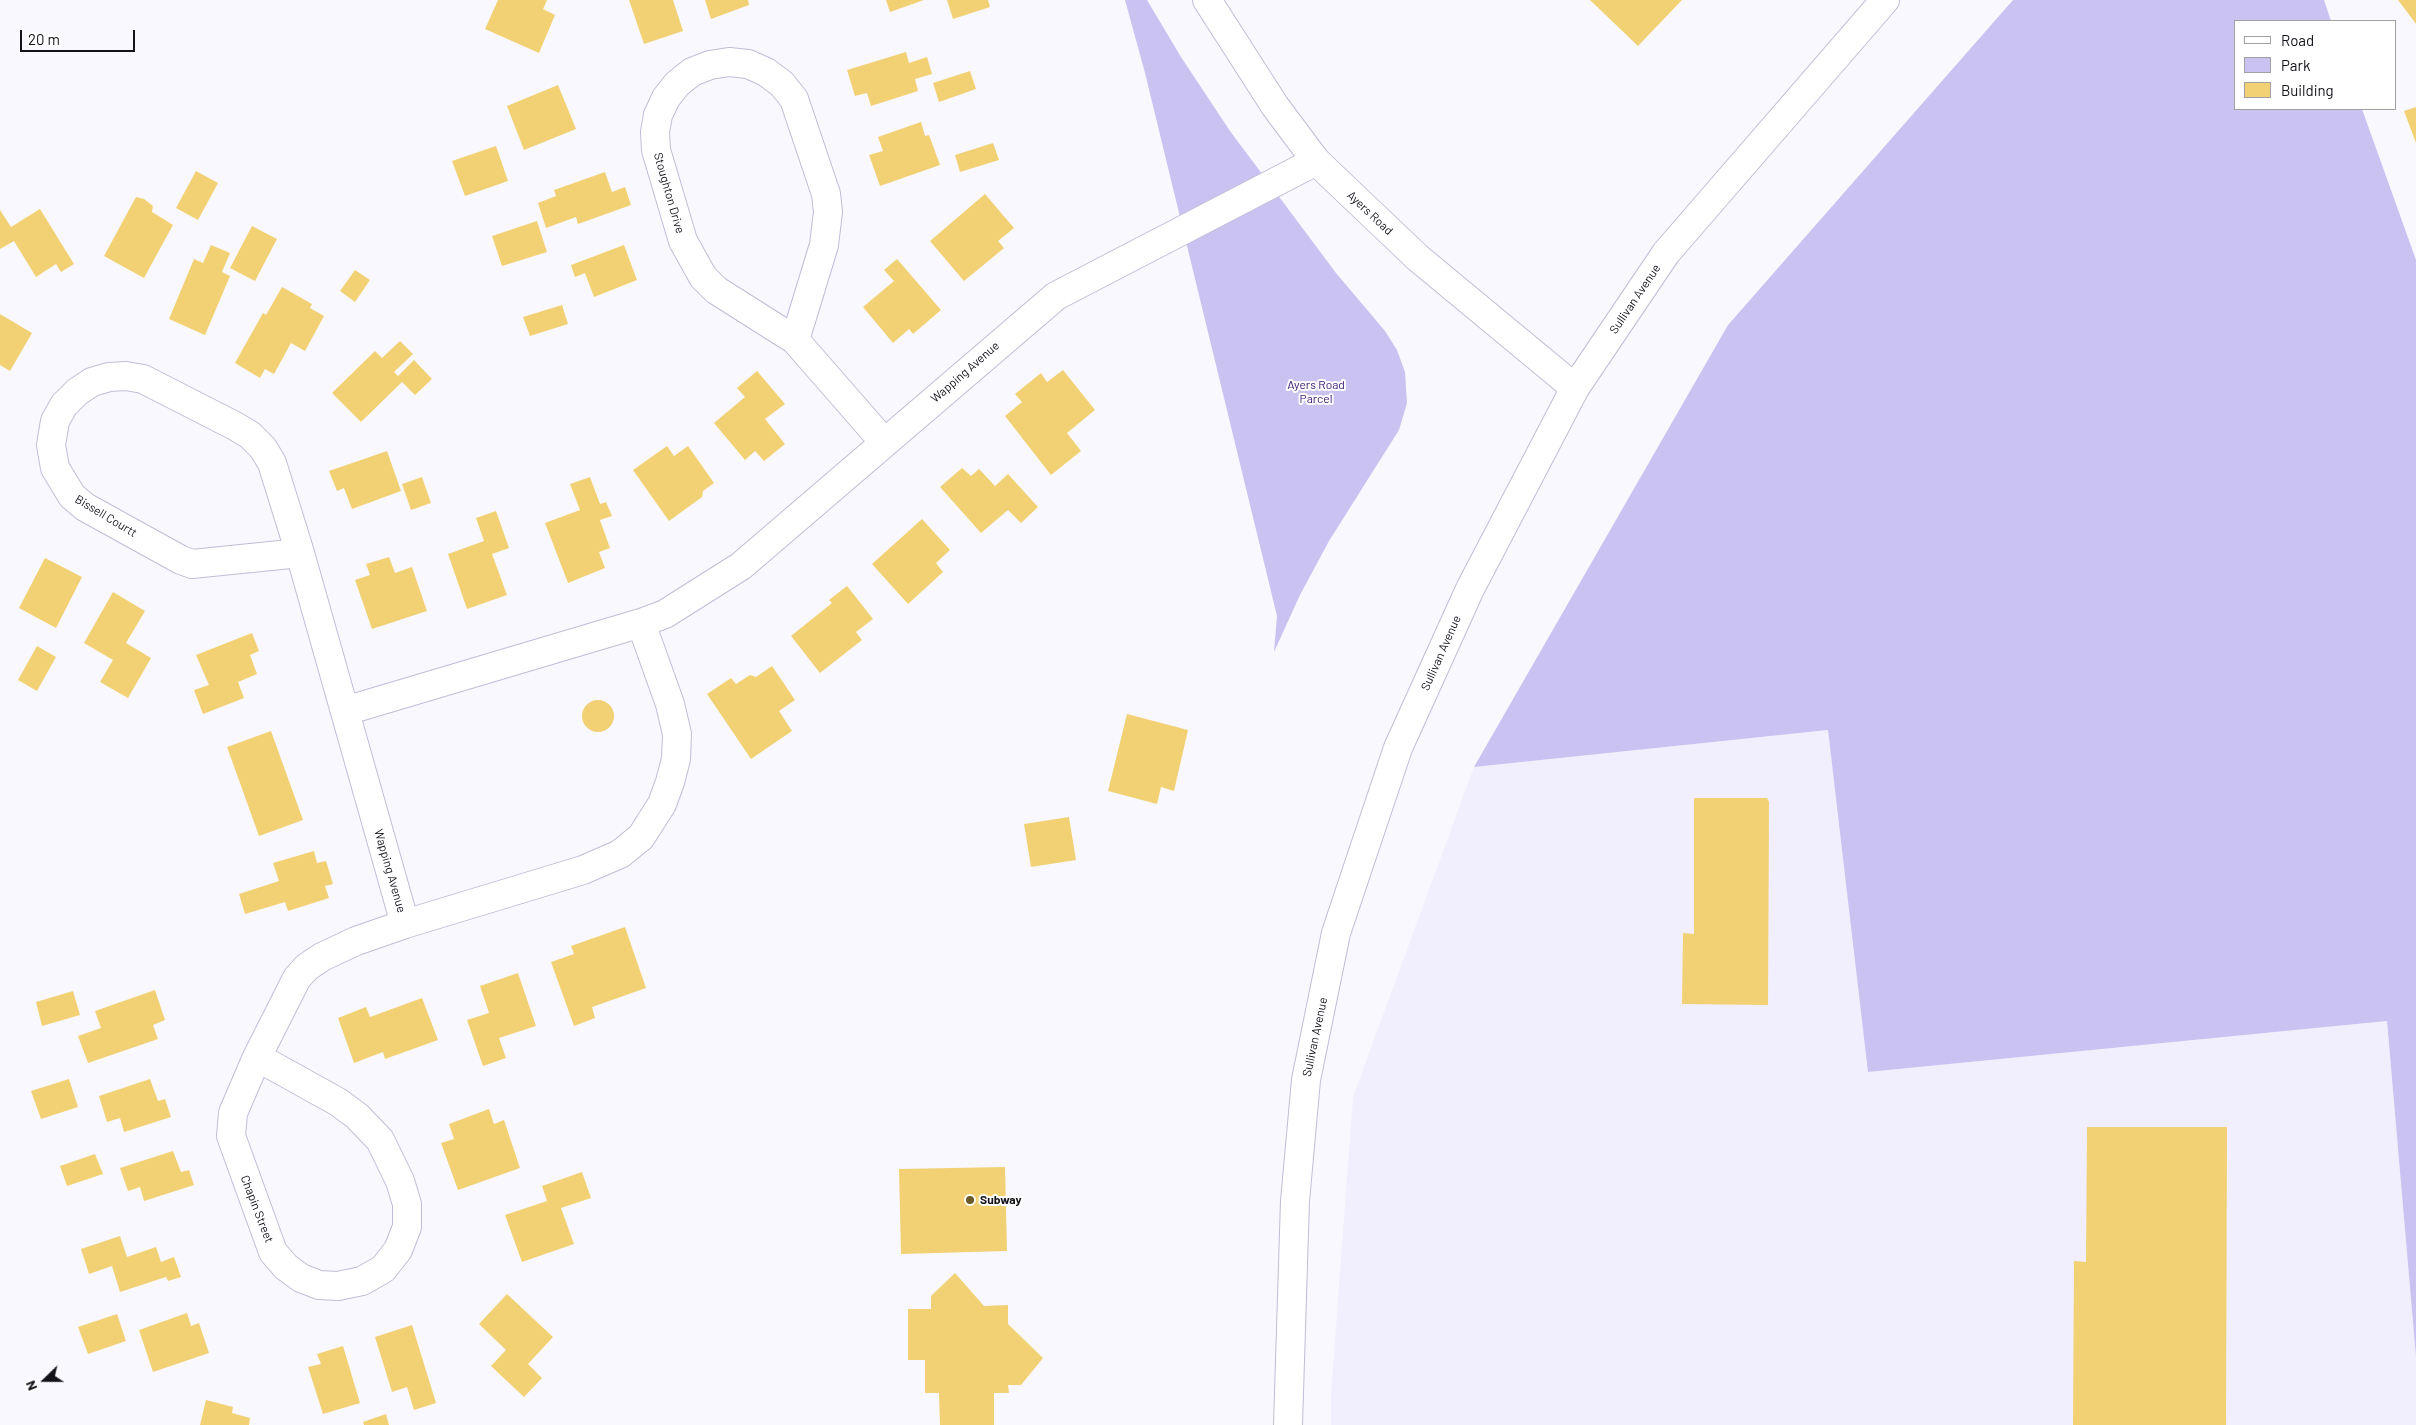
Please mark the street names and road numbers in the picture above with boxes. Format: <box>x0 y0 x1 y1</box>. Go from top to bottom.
street label: Stoughton Drive <box>651 151 687 235</box>
street label: Ayers Road <box>1344 188 1396 238</box>
street label: Sullivan Avenue <box>1606 262 1664 336</box>
street label: Wapping Avenue <box>928 338 1002 406</box>
street label: Bissell Courtt <box>72 492 140 540</box>
street label: Sullivan Avenue <box>1418 613 1464 693</box>
street label: Wapping Avenue <box>371 828 409 914</box>
street label: Sullivan Avenue <box>1300 996 1330 1078</box>
street label: Chapin Street <box>238 1173 276 1245</box>

